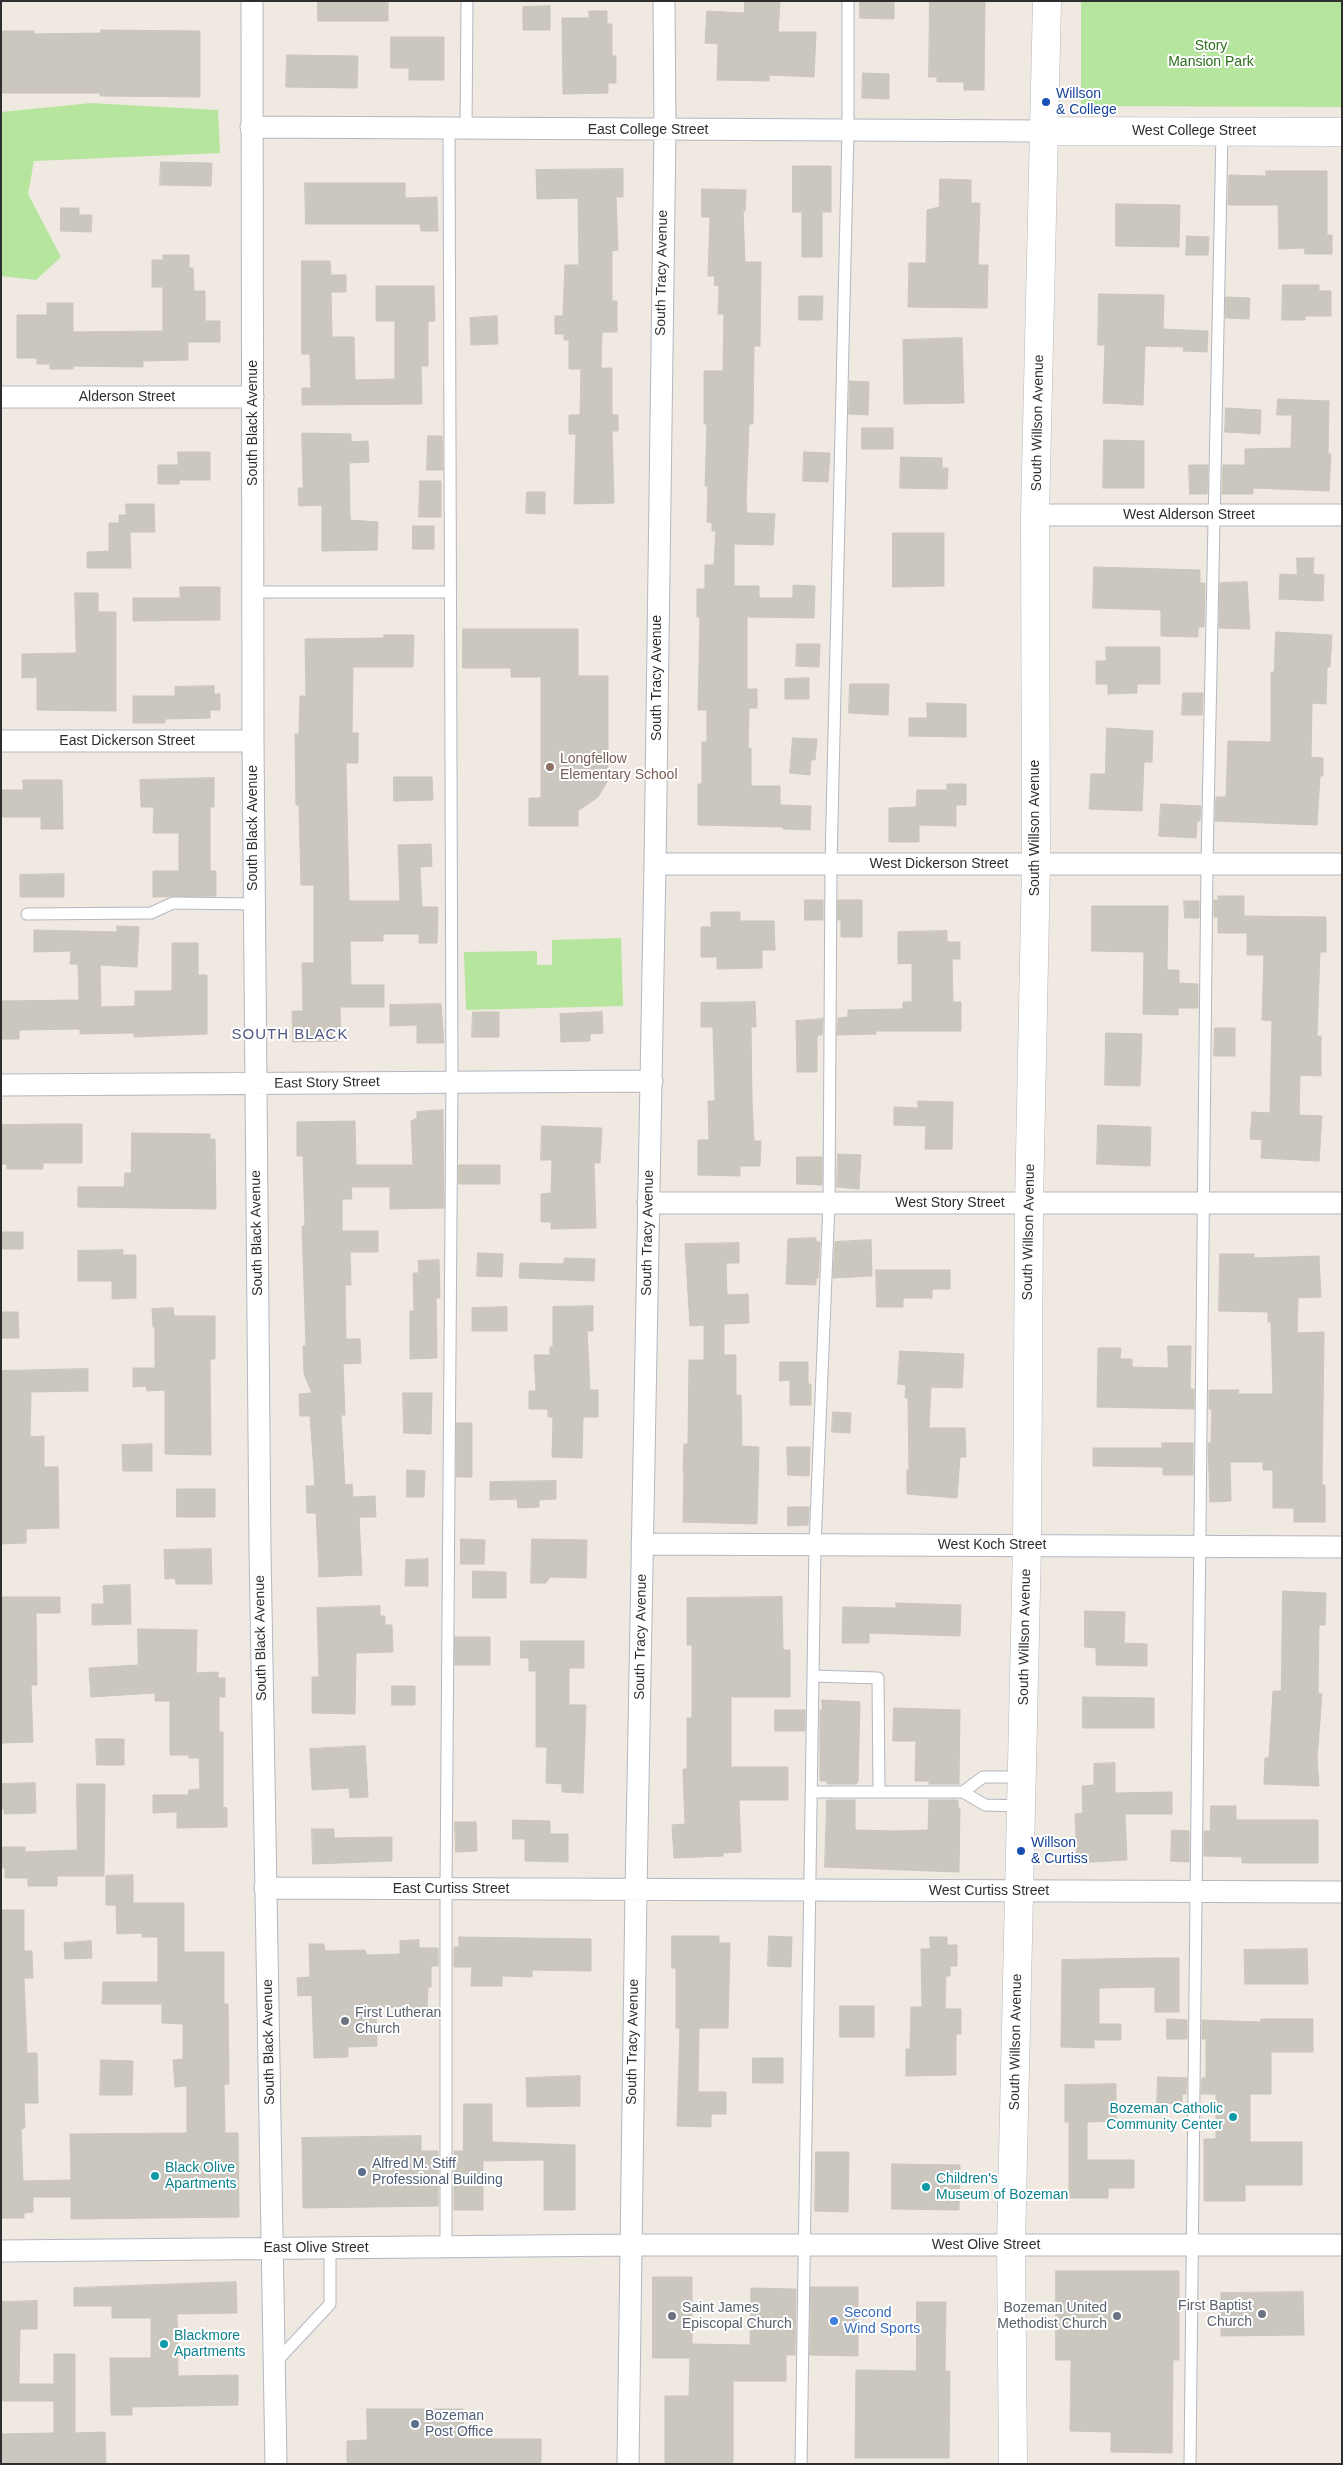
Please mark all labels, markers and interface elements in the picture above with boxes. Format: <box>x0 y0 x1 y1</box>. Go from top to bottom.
park label: Story Mansion Park <box>1168 38 1254 70</box>
place label: Willson & College <box>1056 86 1117 118</box>
marker: Willson & College <box>1040 96 1052 108</box>
street label: East College Street <box>588 122 708 138</box>
street label: West College Street <box>1132 123 1256 139</box>
street label: South Tracy Avenue <box>653 210 671 336</box>
street label: South Willson Avenue <box>1028 355 1048 491</box>
street label: South Black Avenue <box>245 360 261 486</box>
street label: Alderson Street <box>79 389 175 405</box>
street label: West Alderson Street <box>1123 507 1255 523</box>
street label: South Tracy Avenue <box>649 615 665 741</box>
street label: East Dickerson Street <box>59 733 195 749</box>
place label: Longfellow Elementary School <box>560 751 678 784</box>
street label: South Willson Avenue <box>1027 760 1043 896</box>
marker: Longfellow Elementary School <box>544 761 556 773</box>
street label: South Black Avenue <box>245 765 261 891</box>
street label: West Dickerson Street <box>869 856 1009 872</box>
district label: SOUTH BLACK <box>230 1026 350 1044</box>
street label: East Story Street <box>274 1074 380 1092</box>
street label: South Willson Avenue <box>1019 1164 1039 1300</box>
street label: South Black Avenue <box>248 1170 266 1296</box>
street label: South Tracy Avenue <box>639 1170 657 1296</box>
street label: West Story Street <box>895 1195 1005 1211</box>
street label: West Koch Street <box>938 1537 1046 1553</box>
street label: South Willson Avenue <box>1015 1569 1035 1705</box>
street label: South Tracy Avenue <box>632 1574 650 1700</box>
street label: South Black Avenue <box>252 1575 270 1701</box>
place label: Willson & Curtiss <box>1031 1835 1088 1868</box>
marker: Willson & Curtiss <box>1015 1845 1027 1857</box>
street label: East Curtiss Street <box>393 1881 509 1897</box>
street label: West Curtiss Street <box>929 1883 1049 1899</box>
street label: South Willson Avenue <box>1006 1974 1026 2110</box>
street label: South Black Avenue <box>260 1979 278 2105</box>
street label: South Tracy Avenue <box>624 1979 642 2105</box>
place label: First Lutheran Church <box>355 2005 441 2038</box>
marker: First Lutheran Church <box>339 2015 351 2027</box>
place label: Bozeman Catholic Community Center <box>1106 2101 1223 2134</box>
marker: Bozeman Catholic Community Center <box>1227 2111 1239 2123</box>
place label: Alfred M. Stiff Professional Building <box>372 2156 503 2188</box>
place label: Black Olive Apartments <box>165 2160 237 2192</box>
marker: Alfred M. Stiff Professional Building <box>356 2166 368 2178</box>
marker: Black Olive Apartments <box>149 2170 161 2182</box>
place label: Children's Museum of Bozeman <box>936 2171 1068 2204</box>
marker: Children's Museum of Bozeman <box>920 2181 932 2193</box>
street label: West Olive Street <box>932 2237 1040 2253</box>
street label: East Olive Street <box>263 2240 369 2256</box>
place label: First Baptist Church <box>1178 2298 1252 2330</box>
place label: Saint James Episcopal Church <box>682 2300 792 2332</box>
place label: Bozeman United Methodist Church <box>997 2300 1107 2332</box>
place label: Second Wind Sports <box>844 2305 920 2338</box>
marker: First Baptist Church <box>1256 2308 1268 2320</box>
marker: Saint James Episcopal Church <box>666 2310 678 2322</box>
marker: Bozeman United Methodist Church <box>1111 2310 1123 2322</box>
marker: Second Wind Sports <box>828 2315 840 2327</box>
place label: Blackmore Apartments <box>174 2328 246 2360</box>
marker: Blackmore Apartments <box>158 2338 170 2350</box>
place label: Bozeman Post Office <box>425 2408 493 2440</box>
marker: Bozeman Post Office <box>409 2418 421 2430</box>

